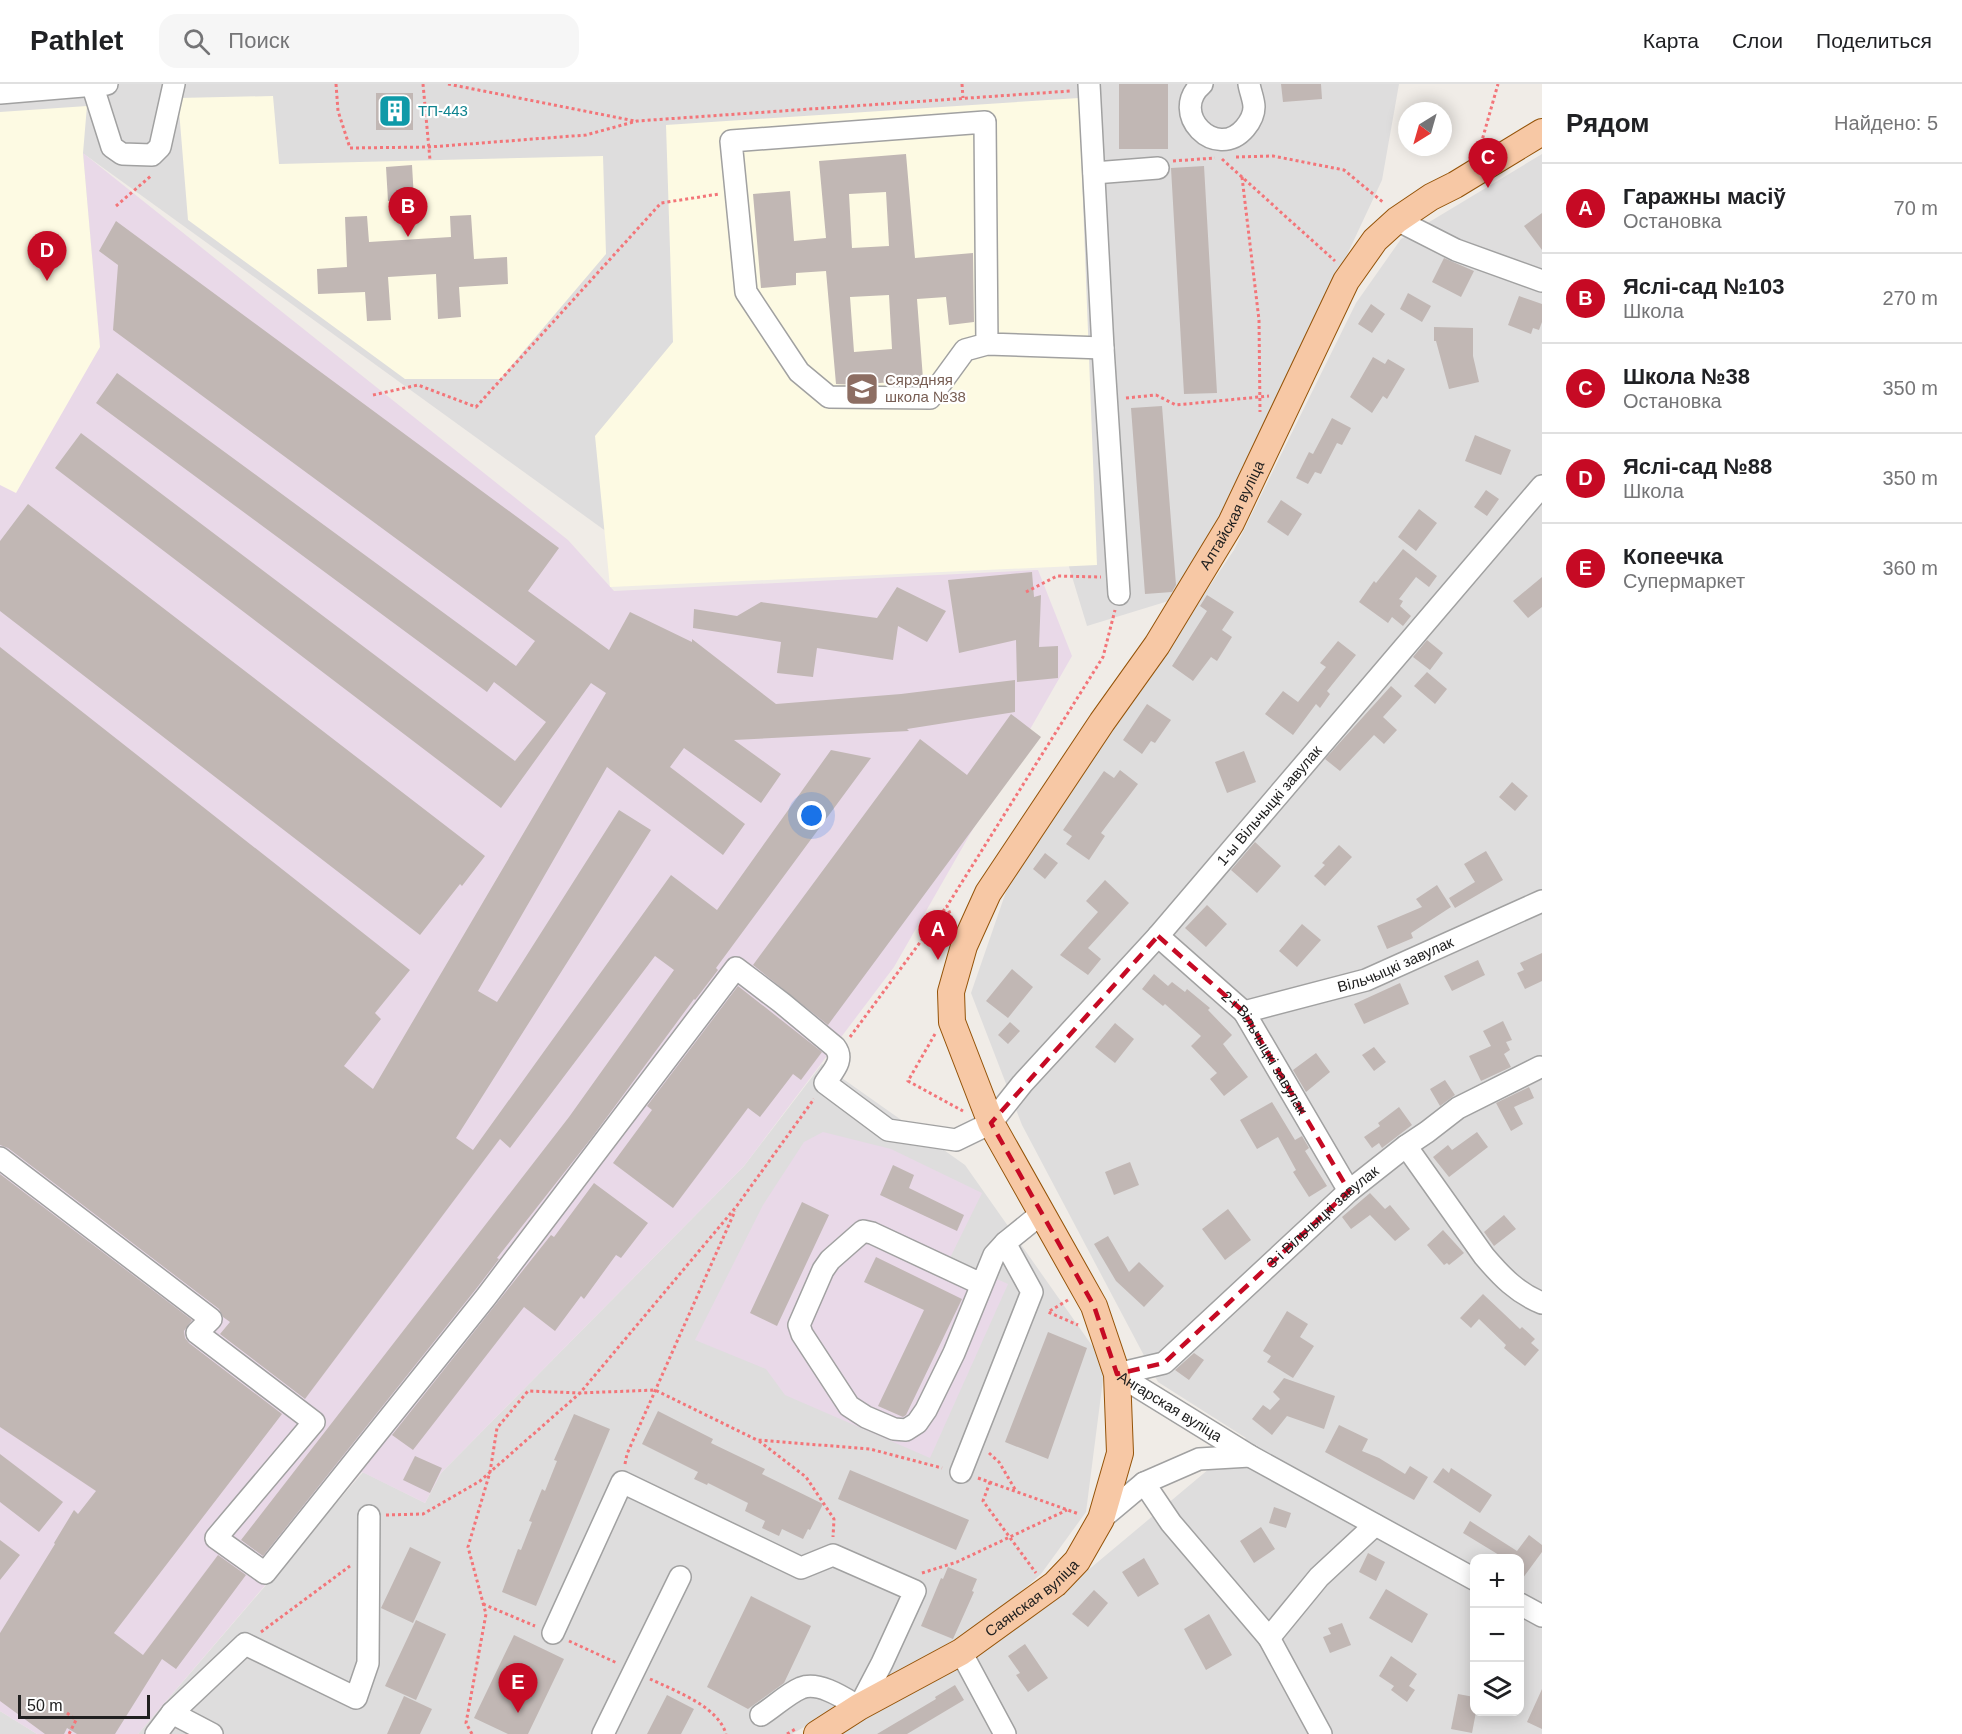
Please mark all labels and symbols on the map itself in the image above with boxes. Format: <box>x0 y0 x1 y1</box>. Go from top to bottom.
building icon: ТП-443 <box>377 93 413 129</box>
place label: ТП-443 <box>418 102 468 119</box>
north arrow <box>1398 102 1452 156</box>
pin: C <box>1468 138 1508 188</box>
pin: B <box>388 188 428 237</box>
pin: D <box>28 232 66 281</box>
school or university icon: Сярэдняя школа №38 <box>844 371 880 407</box>
place label: Сярэдняя школа №38 <box>885 371 966 405</box>
street label: Алтайская вуліца <box>1196 457 1268 573</box>
street label: 1-ы Вільчыцкі завулак <box>1213 741 1325 869</box>
your location <box>797 801 826 830</box>
pin: A <box>918 910 958 960</box>
street label: Вільчыцкі завулак <box>1336 933 1456 995</box>
street label: 2-і Вільчыцкі завулак <box>1218 987 1312 1118</box>
street label: 3-і Вільчыцкі завулак <box>1263 1162 1382 1271</box>
street label: Ангарская вуліца <box>1115 1368 1226 1445</box>
street label: Саянская вуліца <box>982 1555 1082 1640</box>
pin: E <box>498 1664 538 1713</box>
scale bar <box>18 1692 150 1720</box>

